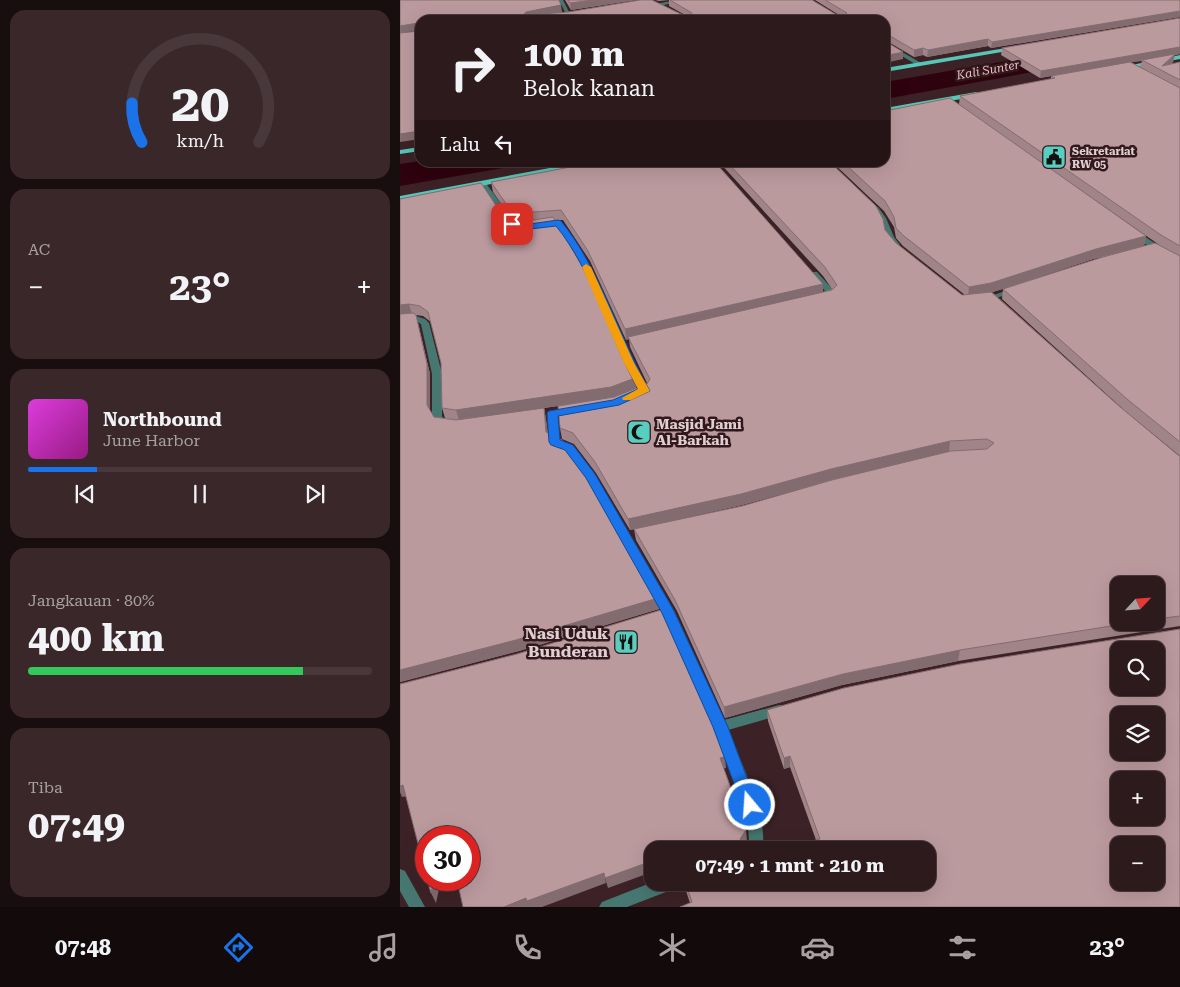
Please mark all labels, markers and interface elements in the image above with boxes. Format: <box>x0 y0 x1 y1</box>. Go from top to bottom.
text: 100 m <box>523 34 624 75</box>
icon: right <box>440 35 505 100</box>
water label: Kali Sunter <box>954 58 1021 83</box>
text: 20 <box>171 73 229 134</box>
text: Belok kanan <box>523 76 655 101</box>
text: km/h <box>176 130 224 151</box>
icon: left <box>490 130 518 158</box>
text: Lalu <box>440 133 480 156</box>
public building icon: Sekretariat RW 05 <box>1041 144 1067 170</box>
place label: Sekretariat RW 05 <box>1072 145 1136 171</box>
pin <box>491 203 533 245</box>
icon: arrive <box>498 210 526 238</box>
text: AC <box>28 240 50 259</box>
text: 23° <box>169 265 231 309</box>
text: − <box>28 271 44 304</box>
text: + <box>356 271 372 304</box>
text: Northbound <box>103 408 222 431</box>
place label: Masjid Jami Al-Barkah <box>656 416 742 448</box>
mosque icon: Masjid Jami Al-Barkah <box>626 419 652 445</box>
text: June Harbor <box>103 431 200 450</box>
icon: previous <box>71 480 99 508</box>
icon: pause <box>186 480 214 508</box>
icon: next <box>301 480 329 508</box>
north arrow <box>1110 576 1165 631</box>
map controls <box>1110 576 1165 891</box>
text: Jangkauan · 80% <box>28 591 154 610</box>
text: 400 km <box>28 616 164 660</box>
place label: Nasi Uduk Bunderan <box>525 624 608 661</box>
restaurant icon: Nasi Uduk Bunderan <box>613 629 639 655</box>
button: search <box>1110 641 1165 696</box>
button: layers <box>1110 706 1165 761</box>
button: + <box>1110 771 1165 826</box>
text: Tiba <box>28 778 63 797</box>
position arrow <box>723 778 775 830</box>
text: 07:49 <box>28 803 125 847</box>
speed limit sign: 30 <box>415 826 480 891</box>
button: − <box>1110 836 1165 891</box>
text: 07:49 · 1 mnt · 210 m <box>696 854 884 877</box>
icon: directions <box>221 930 256 965</box>
icon: music <box>366 930 401 965</box>
icon: phone <box>510 930 545 965</box>
icon: climate <box>655 930 690 965</box>
icon: car <box>800 930 835 965</box>
icon: filters <box>945 930 980 965</box>
text: 07:48 <box>55 935 111 960</box>
text: 23° <box>1089 935 1125 960</box>

